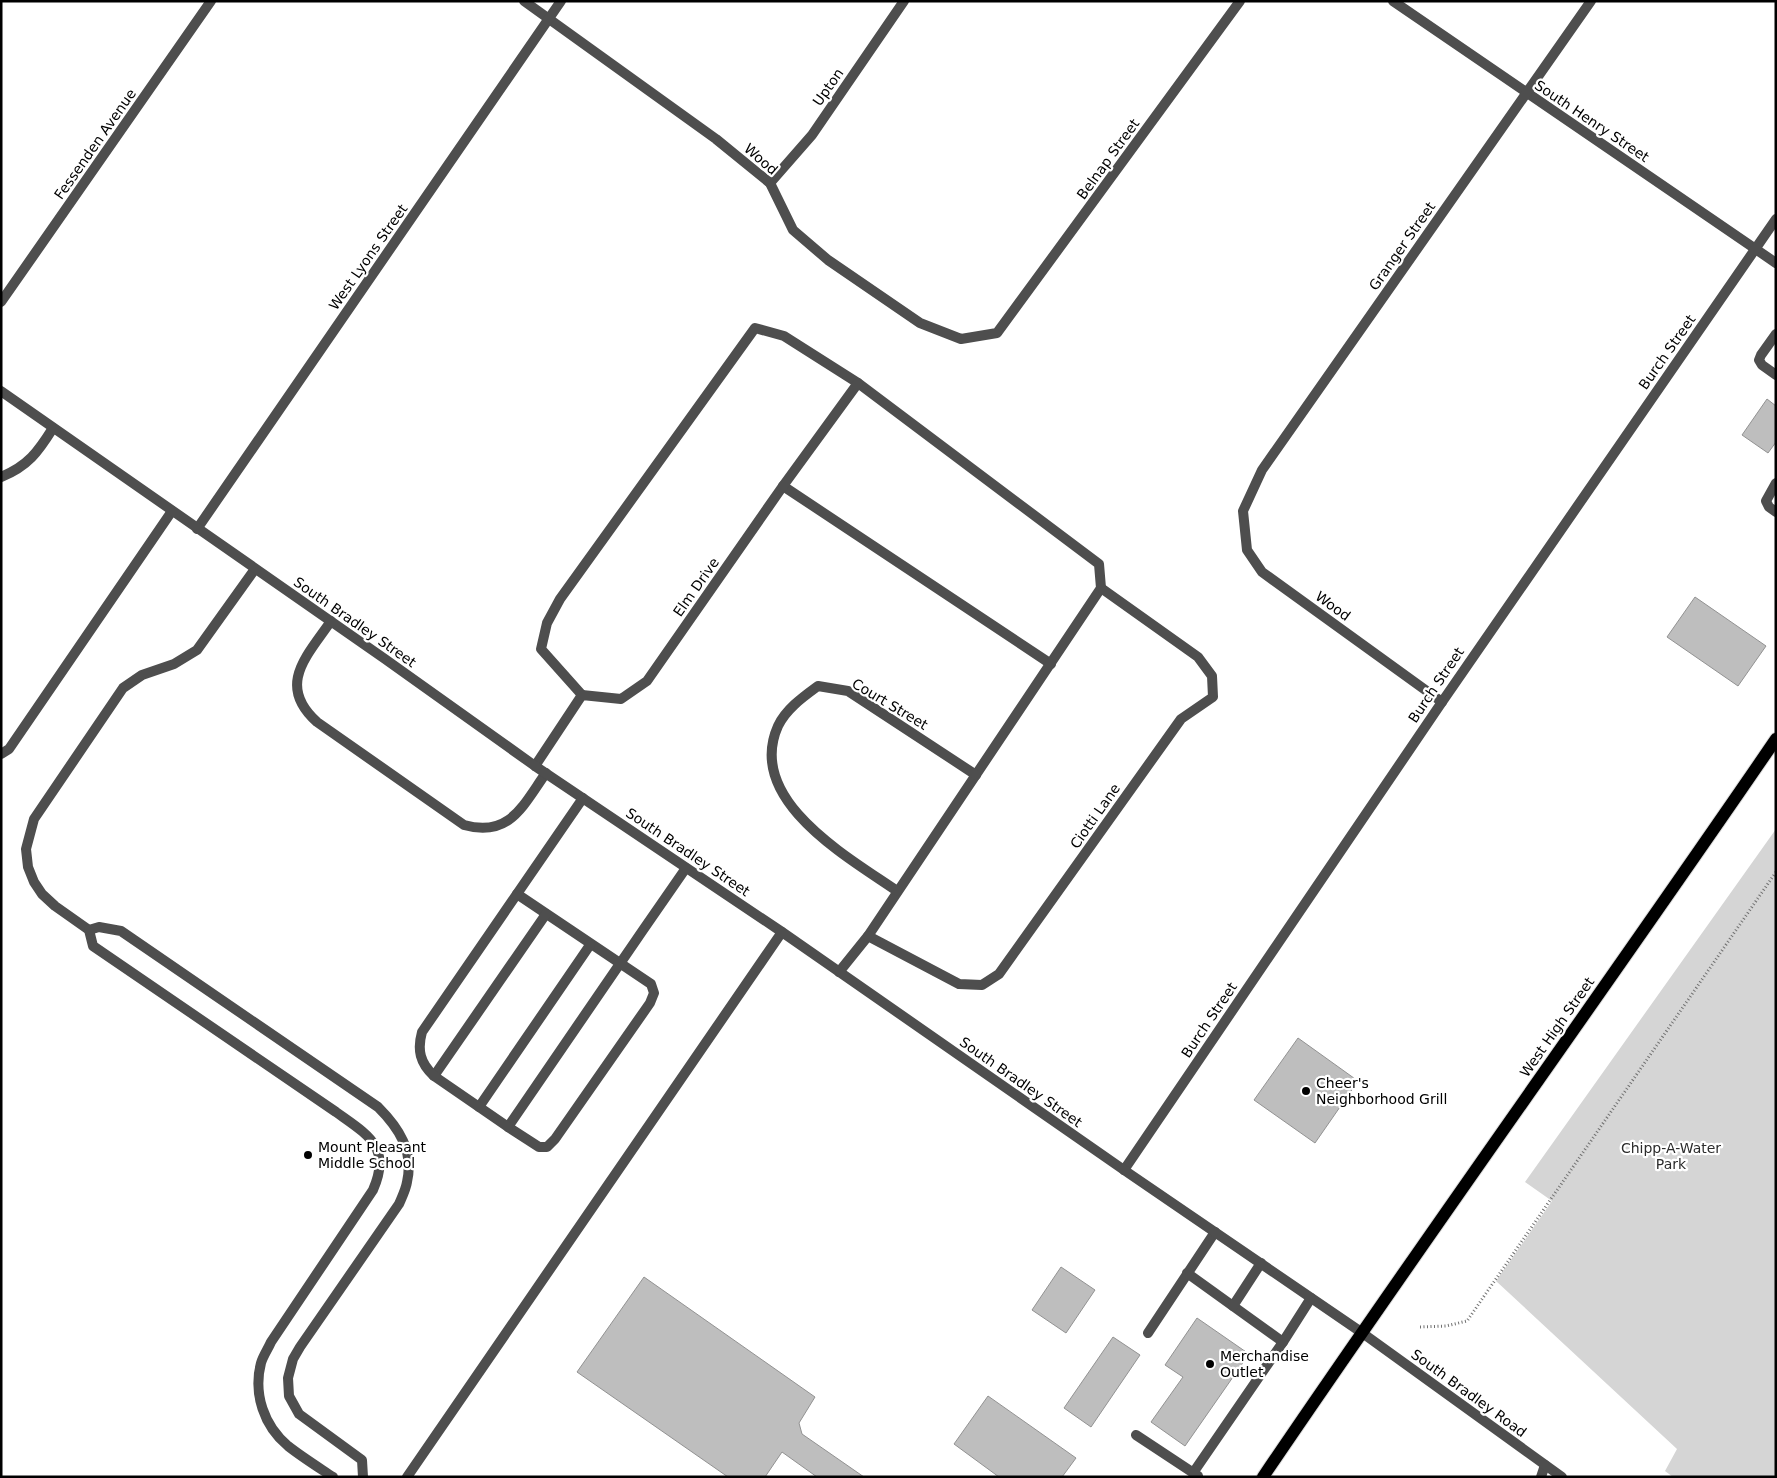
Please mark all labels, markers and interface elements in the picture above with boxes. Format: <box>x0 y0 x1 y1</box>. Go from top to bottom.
street label: Upton <box>809 65 847 109</box>
street label: South Henry Street <box>1532 77 1653 165</box>
street label: Fessenden Avenue <box>51 86 139 202</box>
street label: Belnap Street <box>1073 115 1143 202</box>
street label: Wood <box>741 140 781 178</box>
street label: Granger Street <box>1366 198 1439 293</box>
street label: West Lyons Street <box>325 201 411 313</box>
street label: Burch Street <box>1635 311 1699 392</box>
street label: Elm Drive <box>670 554 722 620</box>
street label: South Bradley Street <box>291 574 420 671</box>
street label: Wood <box>1313 588 1353 624</box>
street label: Burch Street <box>1405 644 1467 726</box>
street label: Court Street <box>849 675 931 733</box>
street label: Ciotti Lane <box>1067 781 1123 851</box>
street label: South Bradley Street <box>623 805 753 900</box>
street label: West High Street <box>1517 974 1598 1080</box>
street label: Burch Street <box>1178 979 1240 1061</box>
street label: South Bradley Street <box>957 1034 1086 1131</box>
place label: Cheer's Neighborhood Grill <box>1316 1075 1447 1107</box>
marker: Cheer's Neighborhood Grill <box>1300 1085 1312 1097</box>
place label: Mount Pleasant Middle School <box>318 1139 427 1171</box>
park label: Chipp-A-Water Park <box>1621 1140 1721 1172</box>
marker: Mount Pleasant Middle School <box>302 1149 314 1161</box>
street label: South Bradley Road <box>1408 1346 1530 1440</box>
place label: Merchandise Outlet <box>1220 1348 1309 1380</box>
marker: Merchandise Outlet <box>1204 1358 1216 1370</box>

